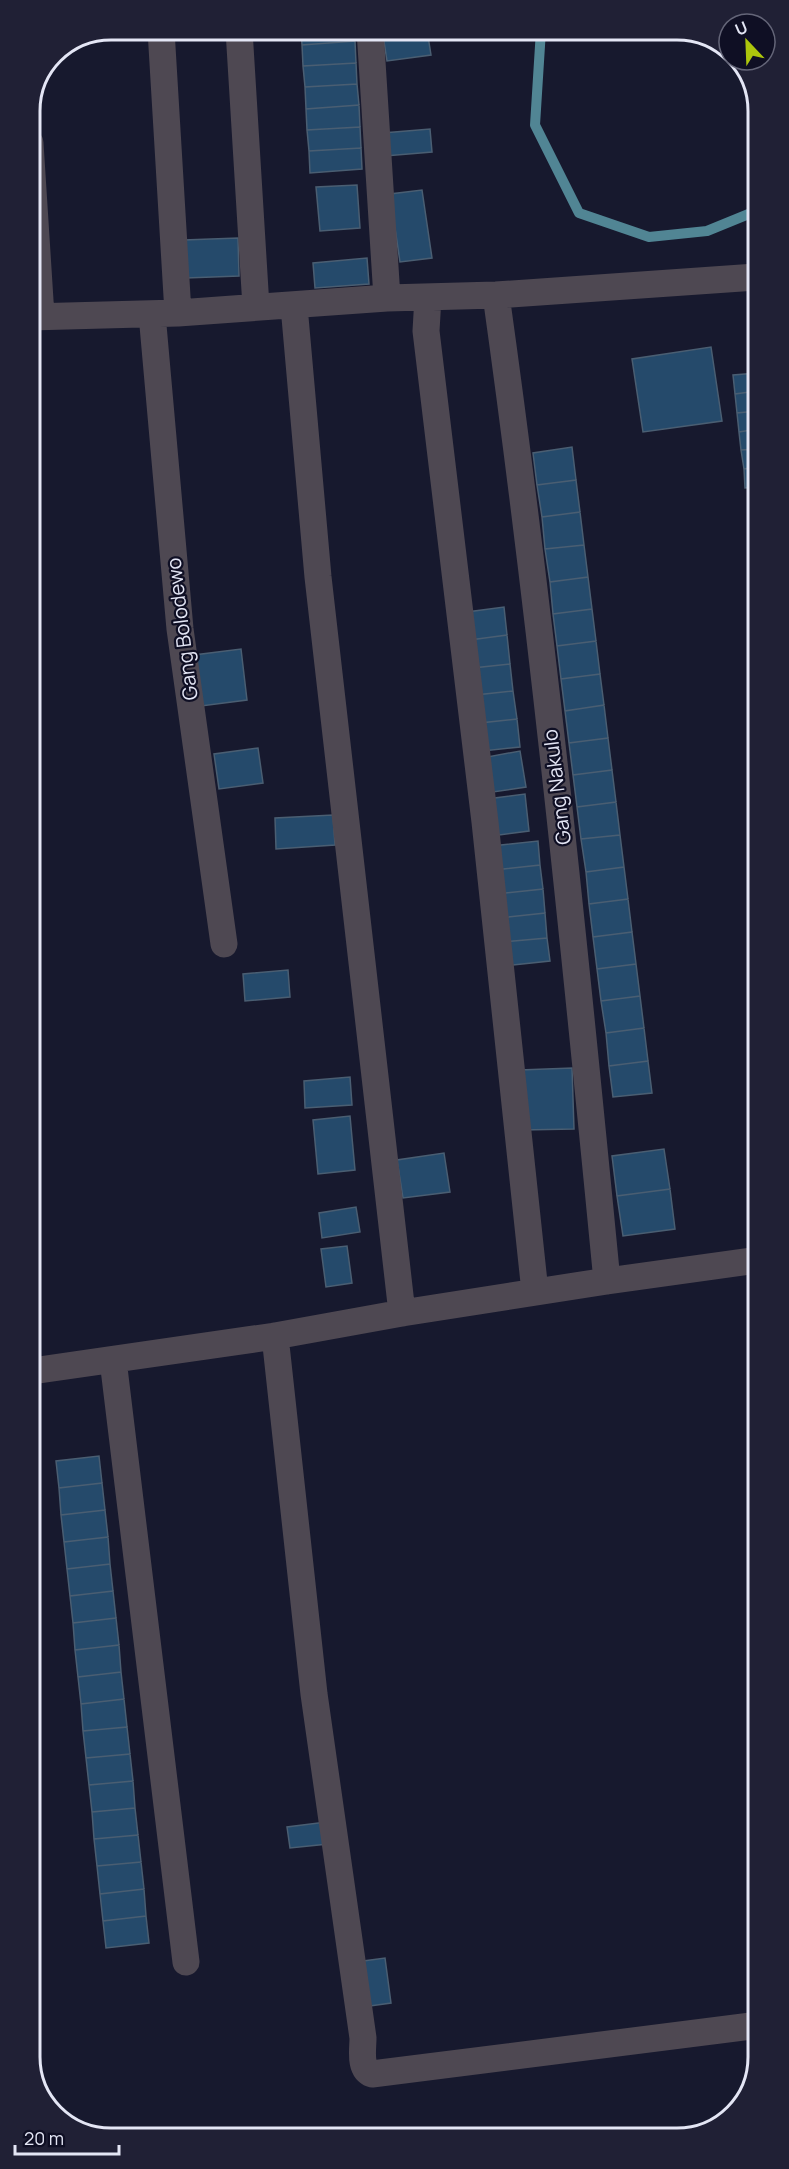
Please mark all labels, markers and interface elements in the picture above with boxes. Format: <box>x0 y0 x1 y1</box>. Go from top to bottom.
north arrow <box>717 12 777 72</box>
text: U <box>732 16 751 41</box>
street label: Gang Bolodewo <box>159 556 204 702</box>
street label: Gang Nakulo <box>536 728 577 846</box>
scale bar <box>15 2118 118 2156</box>
text: 20 m <box>24 2126 64 2150</box>

